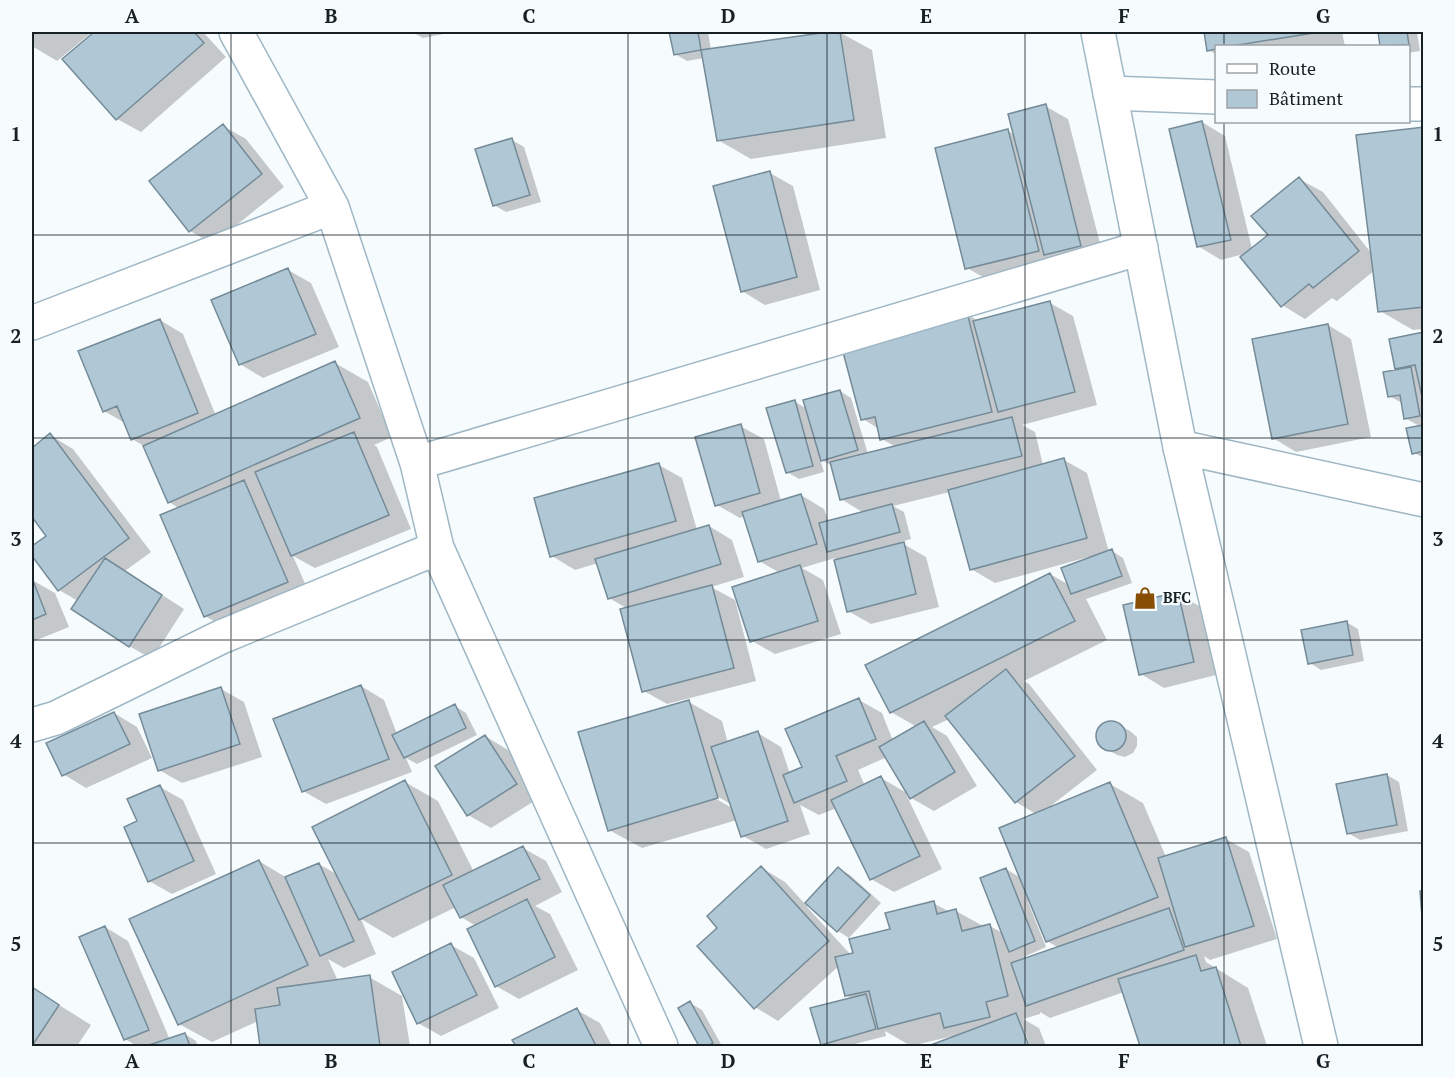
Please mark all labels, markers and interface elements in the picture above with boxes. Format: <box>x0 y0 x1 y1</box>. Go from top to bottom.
text: A <box>125 2 140 29</box>
text: B <box>325 2 338 29</box>
text: C <box>522 2 536 29</box>
text: D <box>721 2 735 29</box>
text: E <box>920 2 932 29</box>
text: F <box>1118 2 1130 29</box>
text: G <box>1316 2 1330 29</box>
legend <box>1215 45 1410 123</box>
text: Route <box>1269 56 1316 80</box>
text: Bâtiment <box>1269 86 1344 110</box>
text: 1 <box>10 120 22 147</box>
text: 1 <box>1432 120 1444 147</box>
text: 2 <box>10 322 22 349</box>
text: 2 <box>1432 322 1444 349</box>
text: 3 <box>10 525 22 552</box>
text: 3 <box>1432 525 1444 552</box>
shop icon: BFC <box>1132 585 1158 611</box>
place label: BFC <box>1163 587 1191 607</box>
text: 4 <box>10 727 22 754</box>
text: 4 <box>1432 727 1444 754</box>
text: 5 <box>10 930 22 957</box>
text: 5 <box>1432 930 1444 957</box>
text: A <box>125 1047 140 1074</box>
text: B <box>325 1047 338 1074</box>
text: C <box>522 1047 536 1074</box>
text: D <box>721 1047 735 1074</box>
text: E <box>920 1047 932 1074</box>
text: F <box>1118 1047 1130 1074</box>
text: G <box>1316 1047 1330 1074</box>

